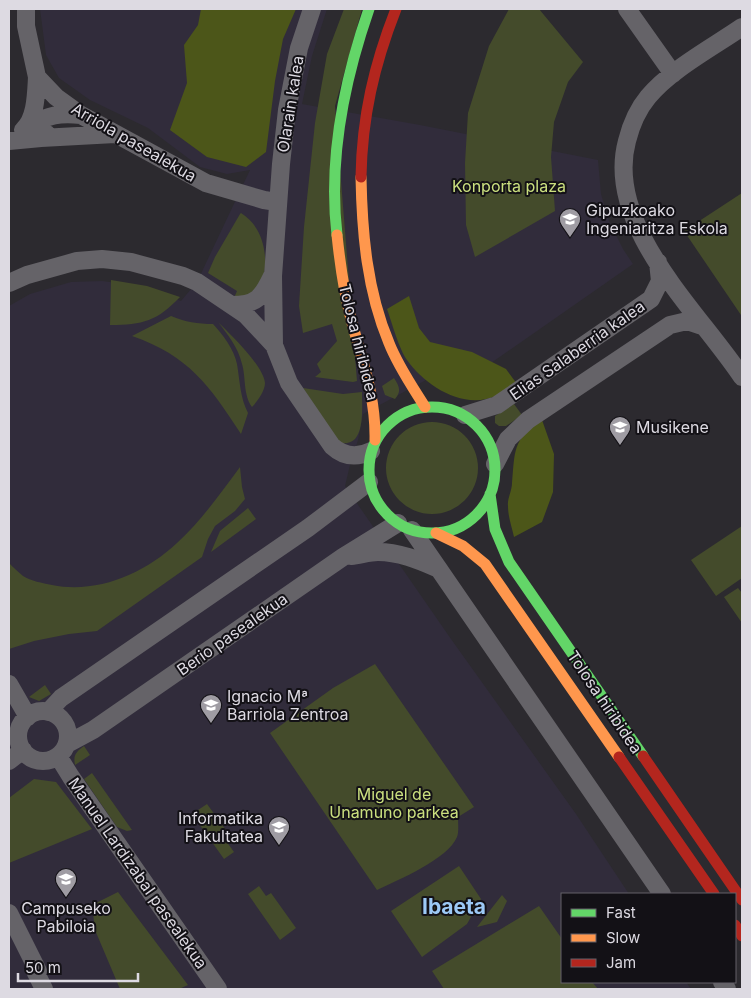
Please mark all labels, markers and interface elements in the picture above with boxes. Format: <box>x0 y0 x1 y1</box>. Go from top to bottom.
street label: Olarain kalea <box>272 54 308 154</box>
street label: Arriola pasealekua <box>68 98 200 186</box>
park label: Konporta plaza <box>452 176 566 196</box>
place label: Gipuzkoako Ingeniaritza Eskola <box>586 200 728 238</box>
school or university icon: Gipuzkoako Ingeniaritza Eskola <box>558 207 582 238</box>
street label: Tolosa hiribidea <box>335 282 383 402</box>
street label: Elias Salaberria kalea <box>506 296 648 404</box>
school or university icon: Musikene <box>608 415 632 446</box>
place label: Musikene <box>636 417 709 437</box>
street label: Berio pasealekua <box>173 588 291 680</box>
street label: Tolosa hiribidea <box>563 647 647 757</box>
place label: Ignacio Mª Barriola Zentroa <box>227 686 348 724</box>
school or university icon: Ignacio Mª Barriola Zentroa <box>199 693 223 724</box>
street label: Manuel Lardizabal pasealekua <box>64 773 212 973</box>
park label: Miguel de Unamuno parkea <box>329 784 459 822</box>
place label: Informatika Fakultatea <box>178 808 263 846</box>
school or university icon: Informatika Fakultatea <box>267 815 291 846</box>
school or university icon: Campuseko Pabiloia <box>54 867 78 898</box>
legend <box>561 893 736 983</box>
district label: Ibaeta <box>422 894 486 919</box>
place label: Campuseko Pabiloia <box>21 898 111 936</box>
text: Fast <box>606 903 636 922</box>
text: Slow <box>606 928 640 947</box>
scale bar <box>18 950 138 982</box>
text: Jam <box>606 953 636 972</box>
text: 50 m <box>25 958 61 977</box>

